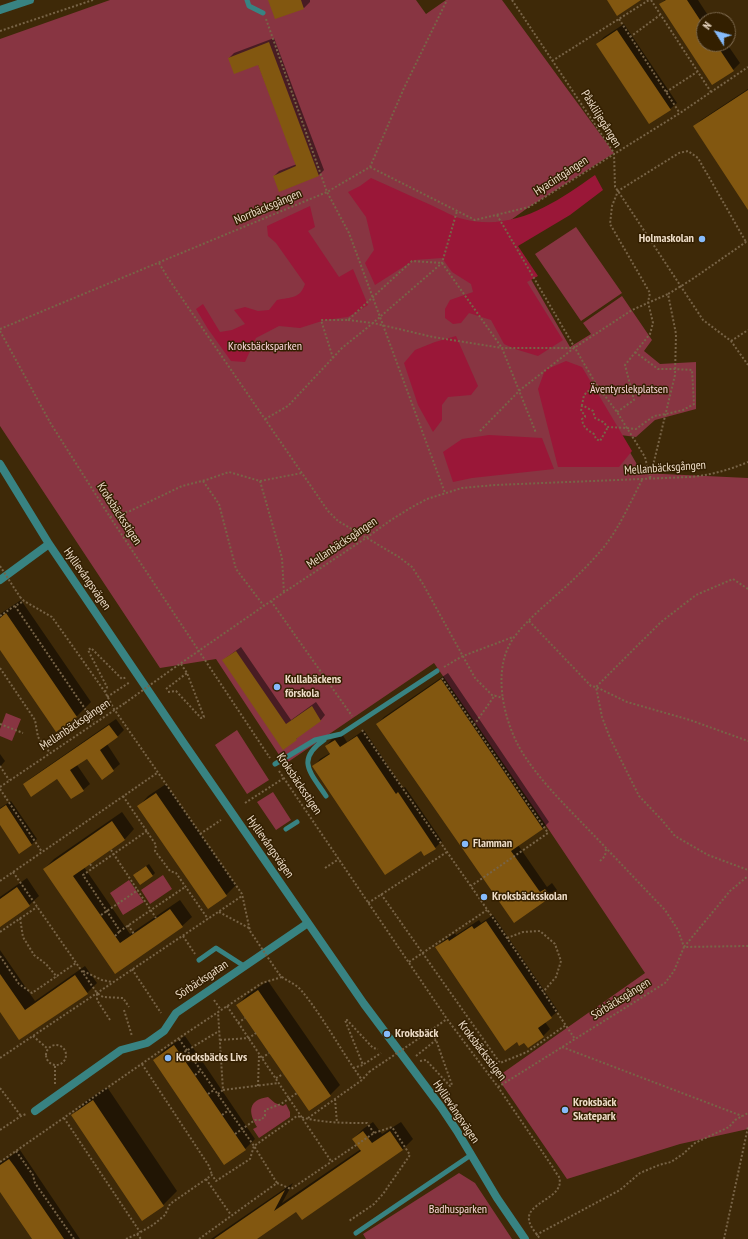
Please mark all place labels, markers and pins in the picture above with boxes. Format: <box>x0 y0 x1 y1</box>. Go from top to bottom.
place label: Holmaskolan <box>639 232 694 246</box>
marker: Holmaskolan <box>697 234 707 244</box>
place label: Kullabäckens förskola <box>285 673 341 701</box>
marker: Kullabäckens förskola <box>272 682 282 692</box>
place label: Flamman <box>473 837 512 851</box>
marker: Flamman <box>460 839 470 849</box>
place label: Kroksbäcksskolan <box>492 890 567 904</box>
marker: Kroksbäcksskolan <box>479 892 489 902</box>
place label: Kroksbäck <box>395 1027 438 1041</box>
marker: Kroksbäck <box>382 1029 392 1039</box>
place label: Krocksbäcks Livs <box>176 1051 247 1065</box>
marker: Krocksbäcks Livs <box>163 1053 173 1063</box>
place label: Kroksbäck Skatepark <box>573 1096 616 1124</box>
marker: Kroksbäck Skatepark <box>560 1105 570 1115</box>

